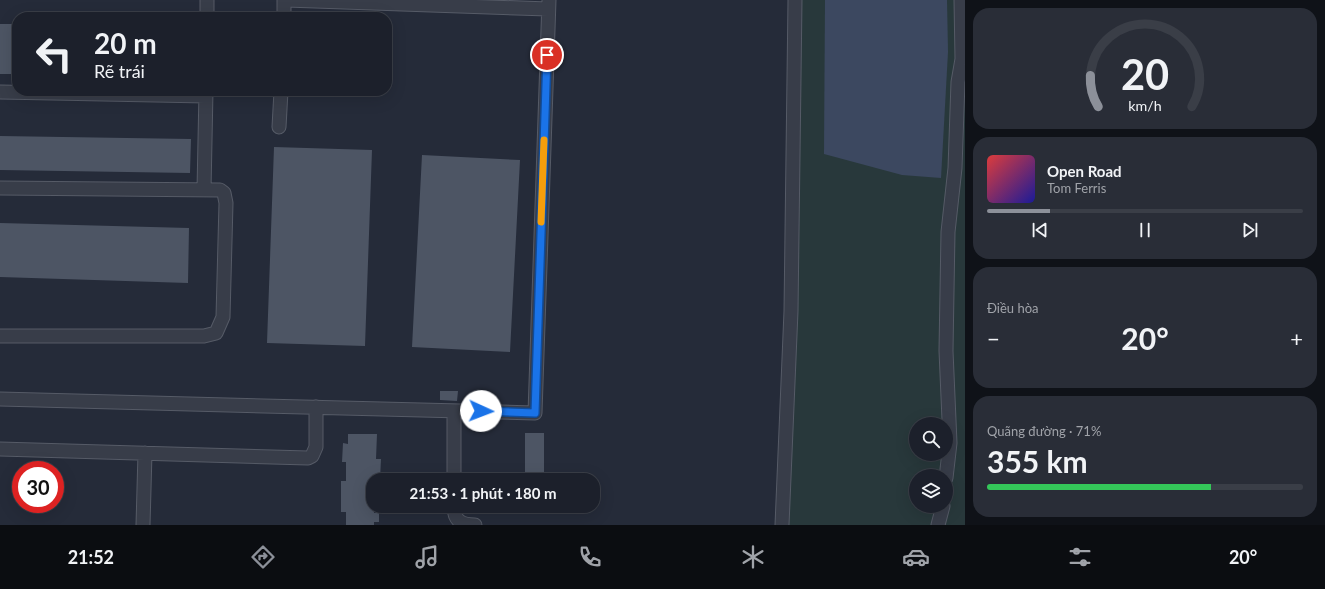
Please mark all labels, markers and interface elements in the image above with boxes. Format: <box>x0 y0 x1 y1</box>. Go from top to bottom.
text: 20 m <box>94 26 157 60</box>
icon: left <box>28 28 80 80</box>
pin <box>530 38 564 72</box>
icon: arrive <box>536 44 558 66</box>
text: 20 <box>1121 48 1169 98</box>
text: Rẽ trái <box>94 60 145 82</box>
text: km/h <box>1128 96 1162 113</box>
text: Open Road <box>1047 162 1122 180</box>
text: Tom Ferris <box>1047 180 1106 196</box>
icon: previous <box>1029 219 1051 241</box>
icon: pause <box>1134 219 1156 241</box>
icon: next <box>1239 219 1261 241</box>
text: Điều hòa <box>987 300 1039 316</box>
text: 20° <box>1121 320 1169 356</box>
text: − <box>987 325 1000 352</box>
text: + <box>1290 325 1303 352</box>
position arrow <box>460 390 502 432</box>
map controls <box>909 417 953 513</box>
button: search <box>909 417 953 461</box>
text: Quãng đường · 71% <box>987 423 1101 439</box>
text: 355 km <box>987 443 1088 479</box>
speed limit sign: 30 <box>12 461 64 513</box>
button: layers <box>909 469 953 513</box>
text: 21:53 · 1 phút · 180 m <box>409 484 557 502</box>
icon: directions <box>249 543 277 571</box>
icon: music <box>413 543 441 571</box>
icon: phone <box>576 543 604 571</box>
icon: climate <box>739 543 767 571</box>
icon: car <box>902 543 930 571</box>
icon: filters <box>1066 543 1094 571</box>
text: 21:52 <box>68 546 114 568</box>
text: 20° <box>1229 546 1257 568</box>

